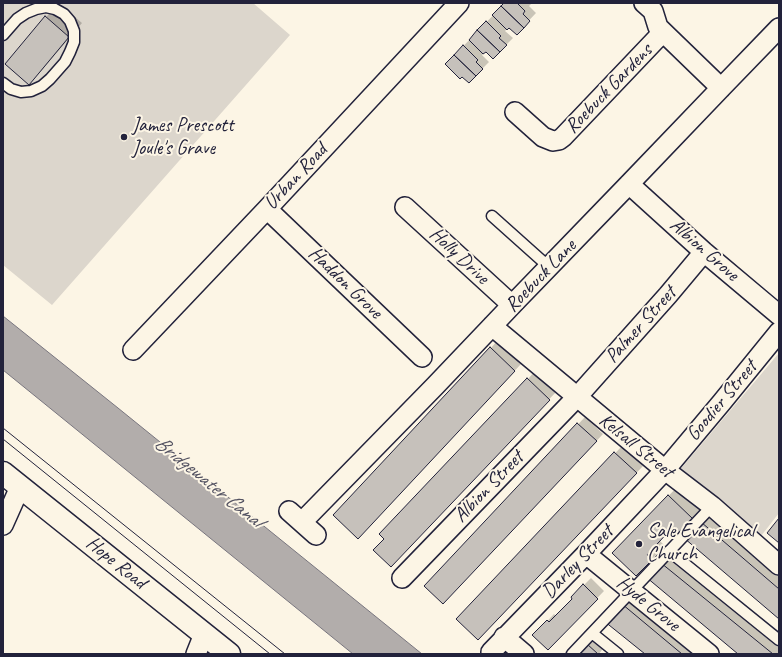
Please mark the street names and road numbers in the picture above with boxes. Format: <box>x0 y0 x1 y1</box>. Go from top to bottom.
street label: Roebuck Gardens <box>560 39 658 139</box>
street label: Urban Road <box>259 139 333 215</box>
street label: Albion Grove <box>664 213 744 287</box>
street label: Holly Drive <box>424 222 494 290</box>
street label: Roebuck Lane <box>500 235 582 317</box>
street label: Haddon Grove <box>303 242 387 324</box>
street label: Palmer Street <box>600 282 682 368</box>
street label: Goodier Street <box>681 356 763 446</box>
street label: Kelsall Street <box>594 409 678 483</box>
street label: Albion Street <box>449 446 529 528</box>
street label: Darley Street <box>537 520 619 604</box>
street label: Hope Road <box>81 531 151 595</box>
street label: Hyde Grove <box>611 571 685 637</box>

